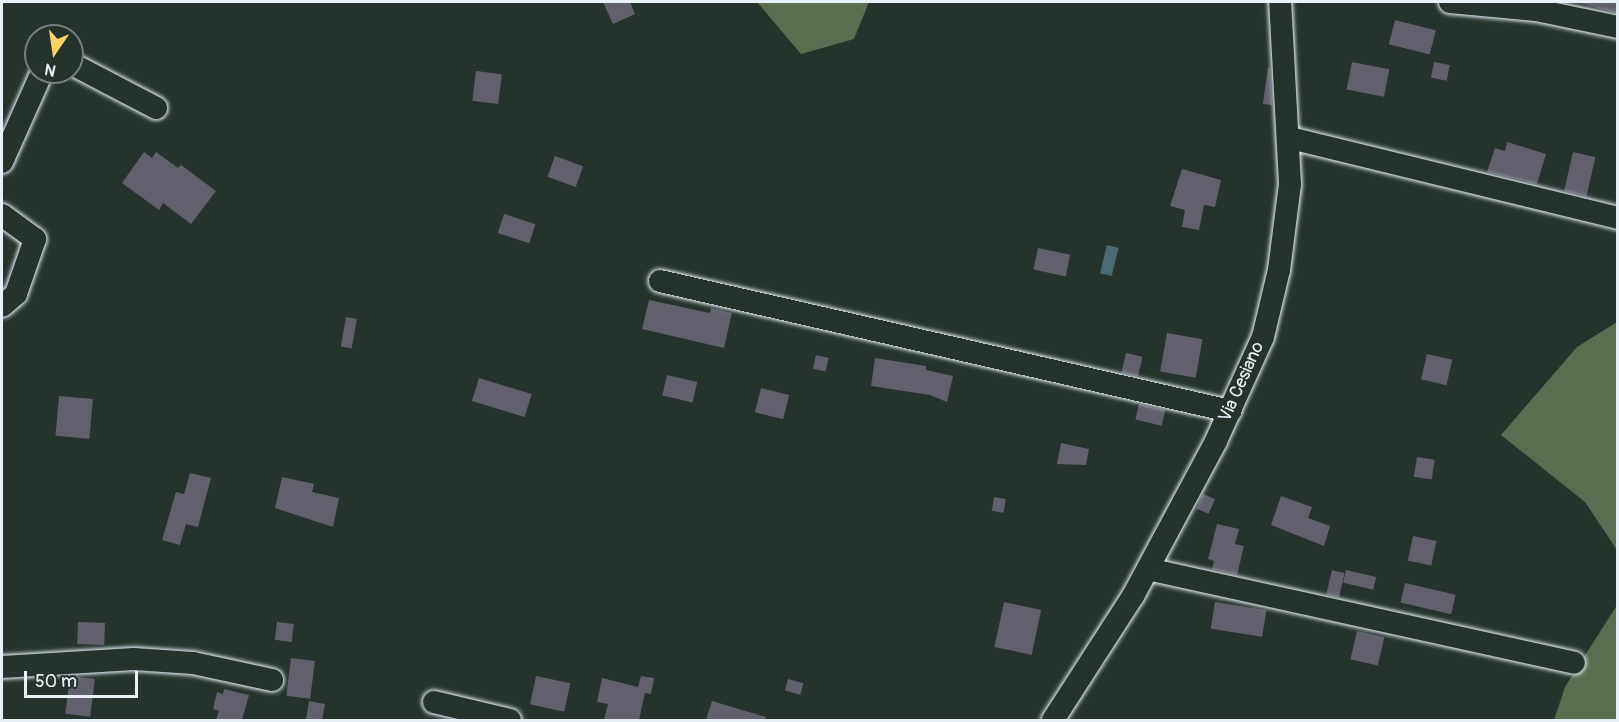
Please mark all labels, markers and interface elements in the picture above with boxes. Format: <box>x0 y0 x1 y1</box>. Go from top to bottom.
north arrow <box>24 24 84 84</box>
text: N <box>43 59 58 81</box>
street label: Via Cesiano <box>1215 339 1269 425</box>
scale bar <box>27 659 141 697</box>
text: 50 m <box>35 670 77 693</box>

